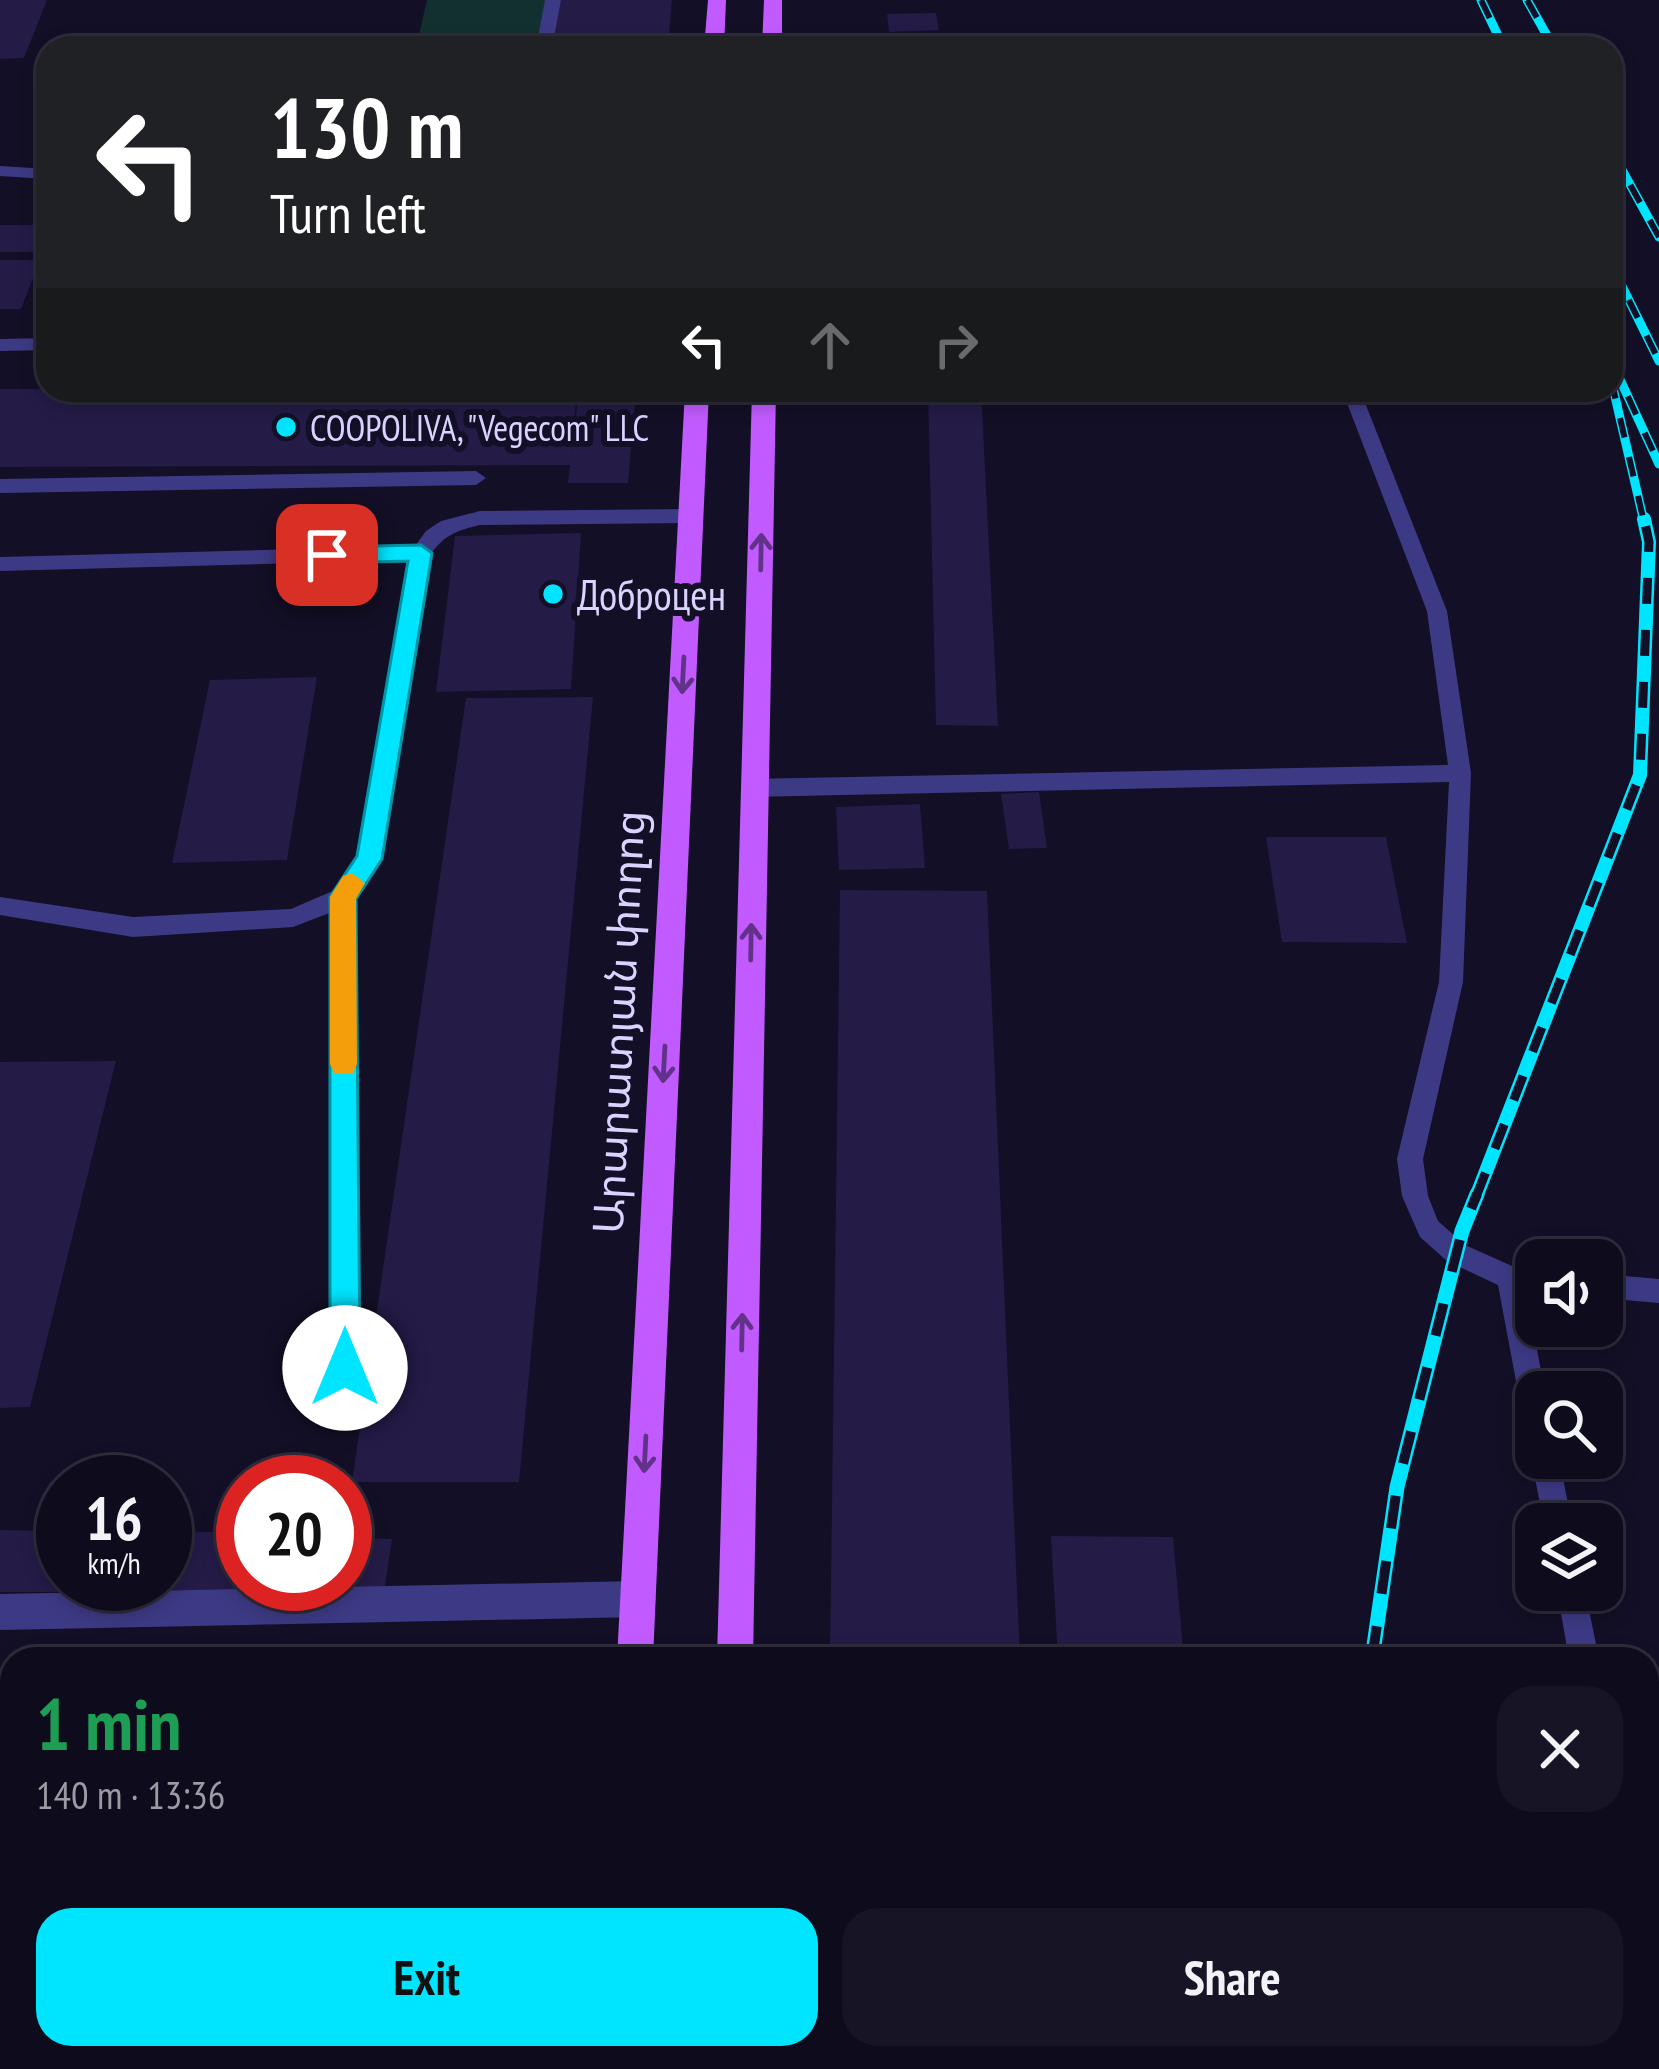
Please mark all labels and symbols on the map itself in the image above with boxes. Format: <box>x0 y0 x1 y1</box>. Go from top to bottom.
place label: COOPOLIVA, "Vegecom" LLC <box>310 404 649 451</box>
marker: COOPOLIVA, "Vegecom" LLC <box>273 414 299 440</box>
pin <box>276 504 378 606</box>
one-way arrow <box>749 533 772 572</box>
place label: Доброцен <box>577 567 726 622</box>
marker: Доброцен <box>540 581 566 607</box>
one-way arrow <box>671 655 694 694</box>
street label: Արարատյան փողոց <box>579 809 657 1235</box>
one-way arrow <box>740 923 763 962</box>
one-way arrow <box>652 1044 675 1083</box>
position arrow <box>282 1305 408 1431</box>
one-way arrow <box>731 1313 754 1352</box>
one-way arrow <box>633 1434 656 1473</box>
speed limit sign: 20 <box>216 1455 372 1611</box>

